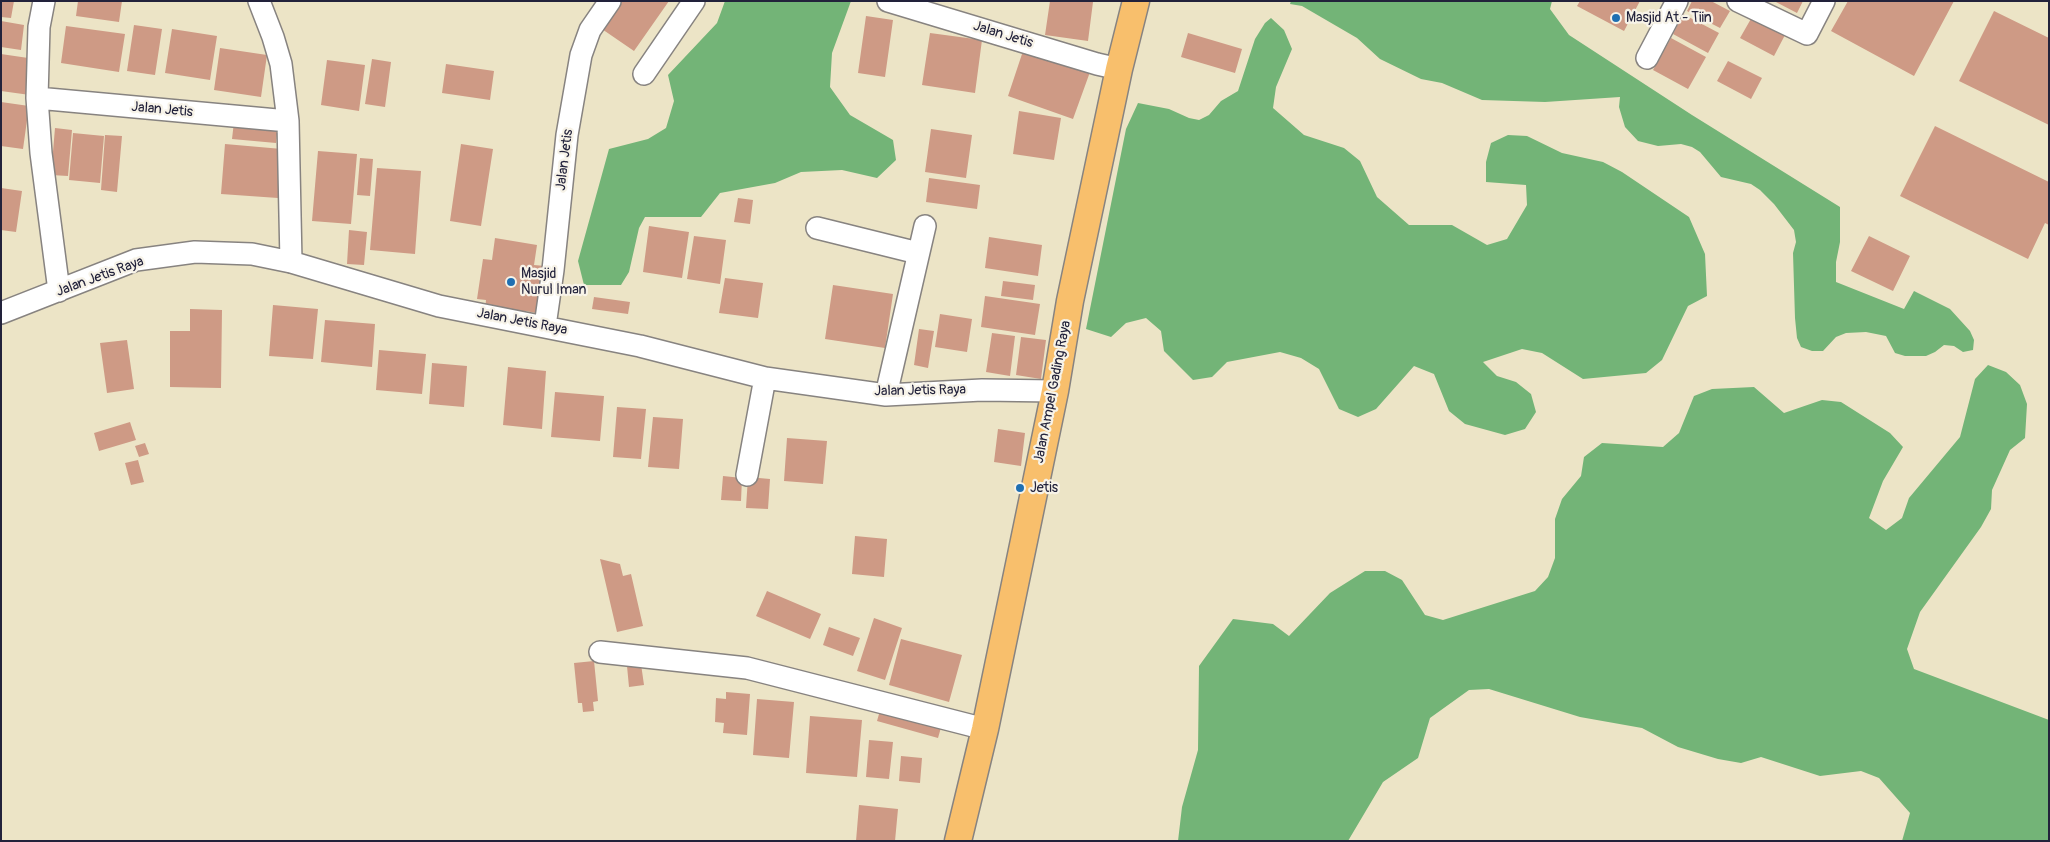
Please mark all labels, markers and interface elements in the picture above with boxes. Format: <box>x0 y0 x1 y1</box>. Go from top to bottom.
place label: Masjid At - Tiin <box>1626 10 1712 26</box>
marker: Masjid At - Tiin <box>1610 12 1622 24</box>
street label: Jalan Jetis <box>971 18 1035 52</box>
street label: Jalan Jetis <box>131 99 193 121</box>
street label: Jalan Jetis <box>553 128 577 192</box>
street label: Jalan Jetis Raya <box>54 253 146 301</box>
place label: Masjid Nurul Iman <box>521 266 586 298</box>
marker: Masjid Nurul Iman <box>505 276 517 288</box>
street label: Jalan Jetis Raya <box>475 305 569 339</box>
street label: Jalan Ampel Gading Raya <box>1031 319 1075 465</box>
street label: Jalan Jetis Raya <box>874 382 966 400</box>
place label: Jetis <box>1030 480 1058 496</box>
marker: Jetis <box>1014 482 1026 494</box>

